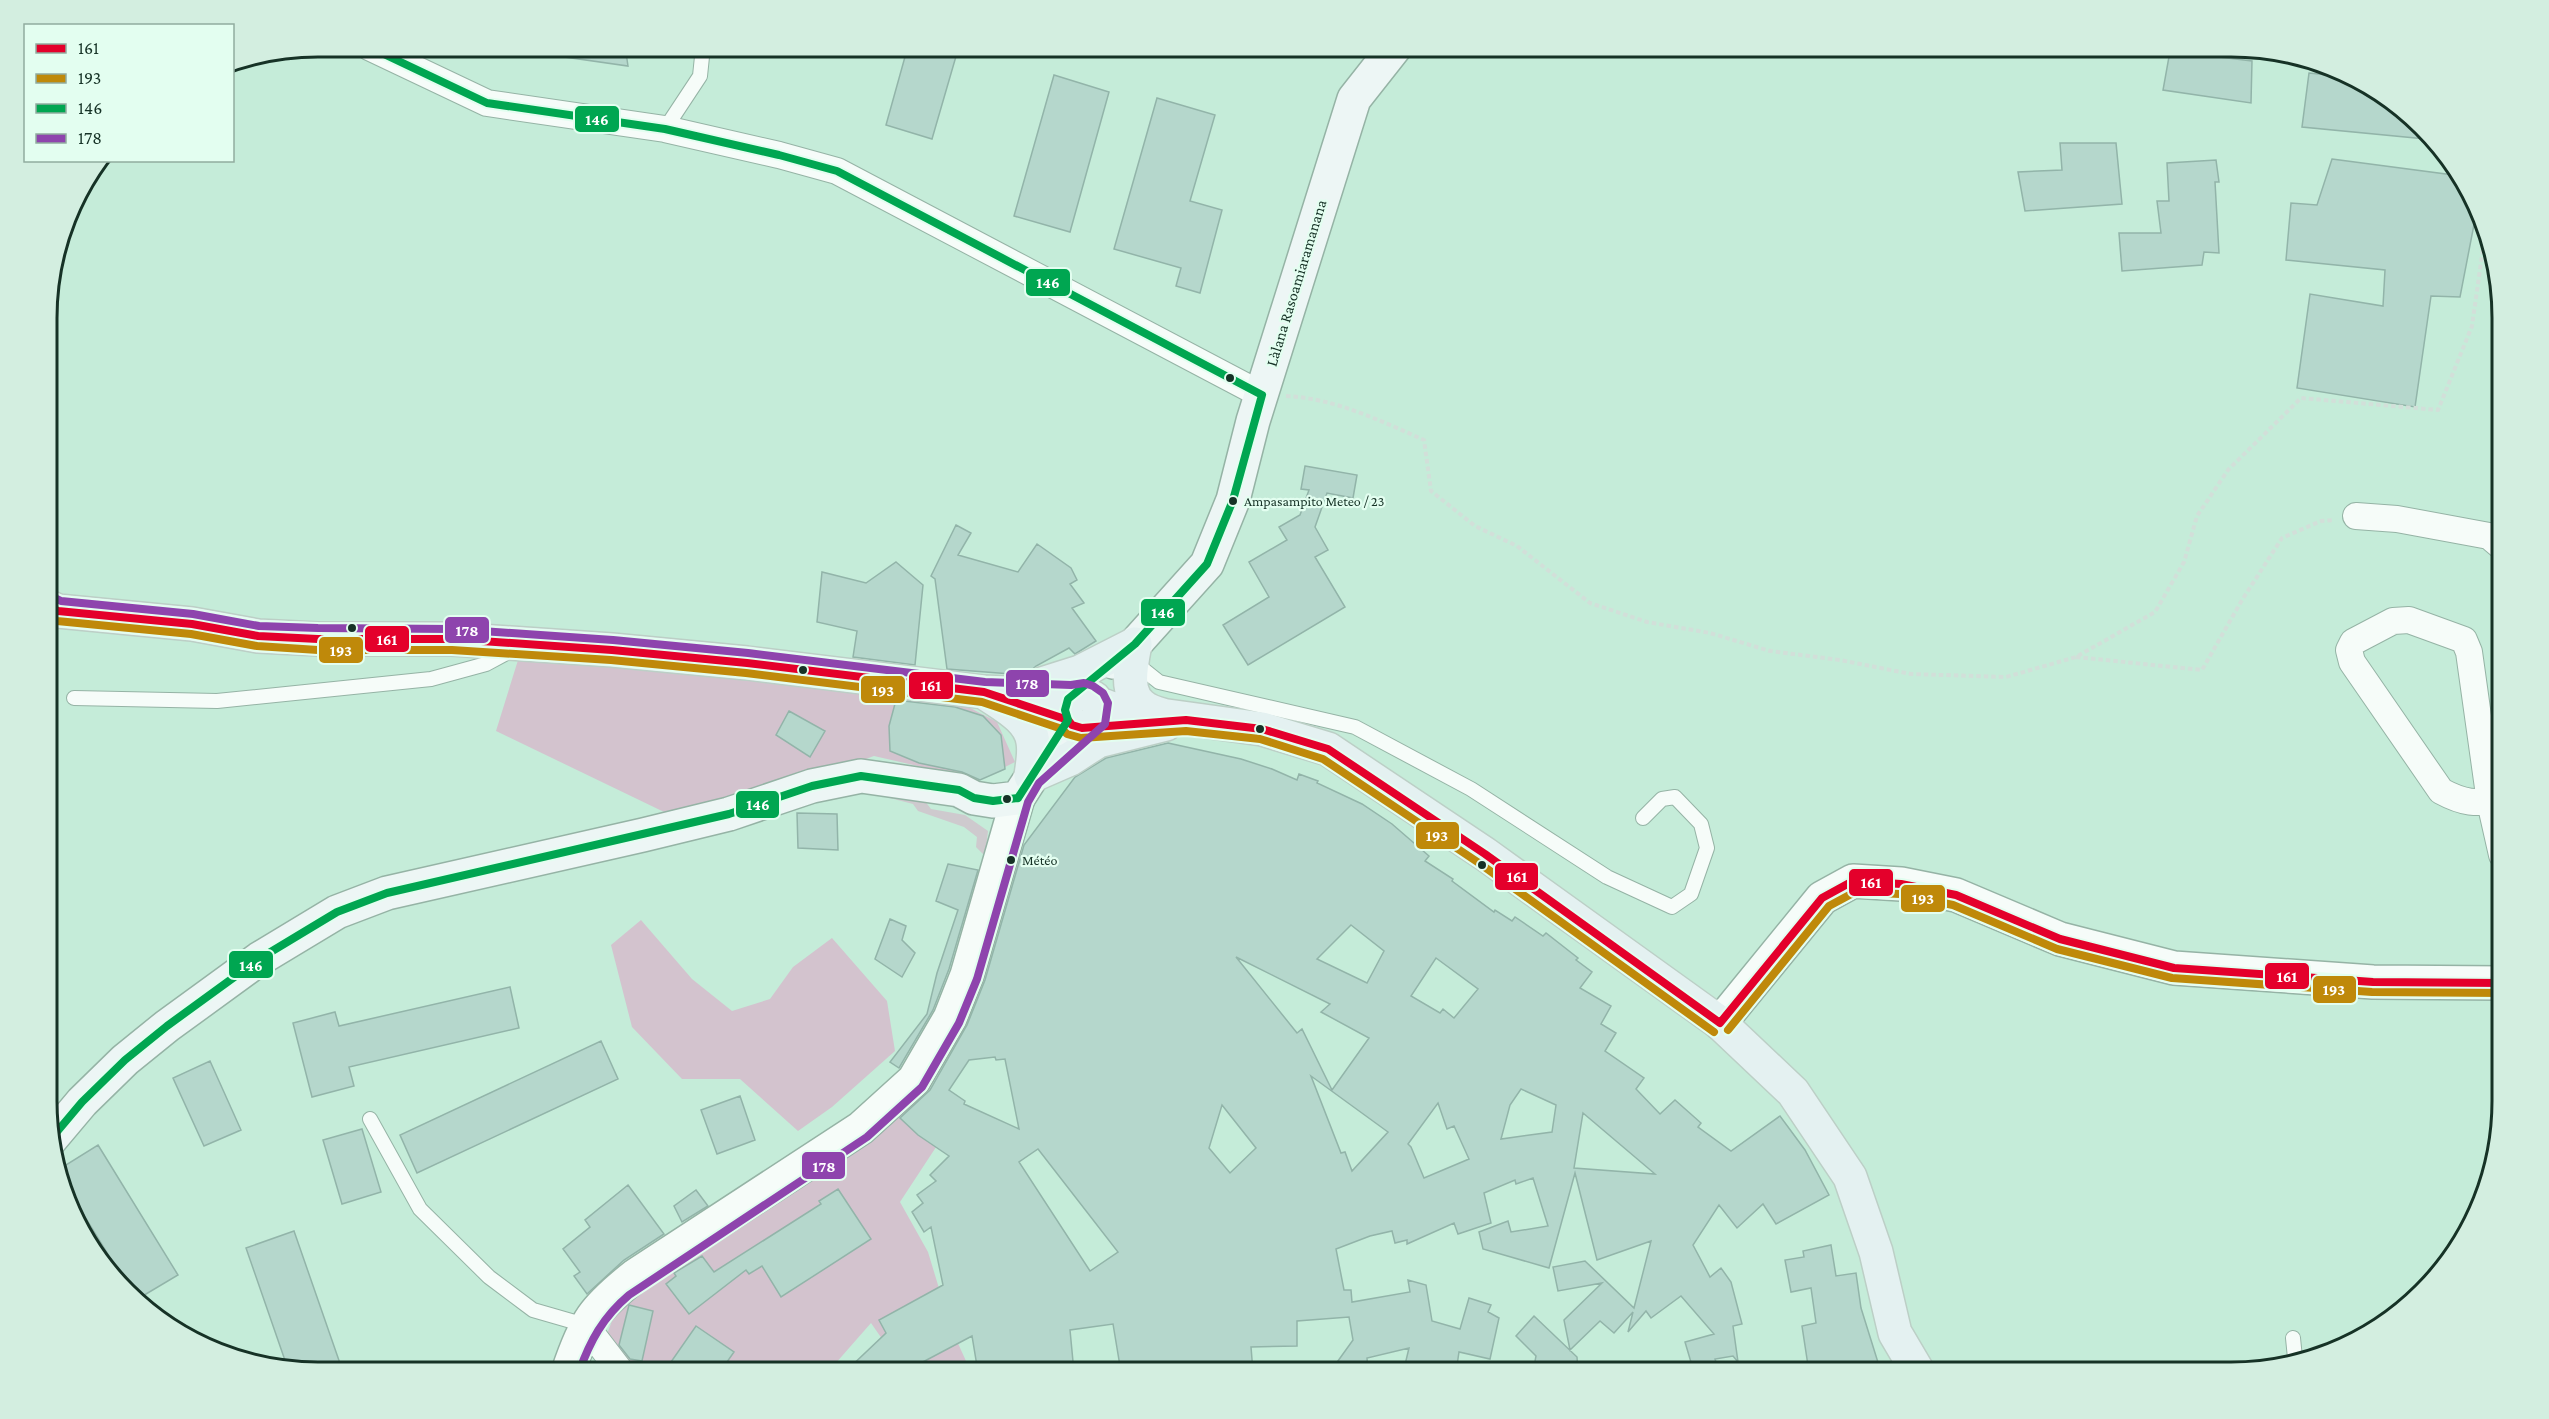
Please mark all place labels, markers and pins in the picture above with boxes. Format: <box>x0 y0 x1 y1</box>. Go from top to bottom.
unlabelled marker <box>1224 372 1236 384</box>
place label: Ampasampito Meteo / 23 <box>1244 493 1384 509</box>
marker: Ampasampito Meteo / 23 <box>1227 495 1239 507</box>
unlabelled marker <box>346 622 358 634</box>
unlabelled marker <box>797 664 809 676</box>
unlabelled marker <box>1254 723 1266 735</box>
unlabelled marker <box>1001 793 1013 805</box>
place label: Météo <box>1022 852 1057 868</box>
marker: Météo <box>1005 854 1017 866</box>
unlabelled marker <box>1476 859 1488 871</box>

